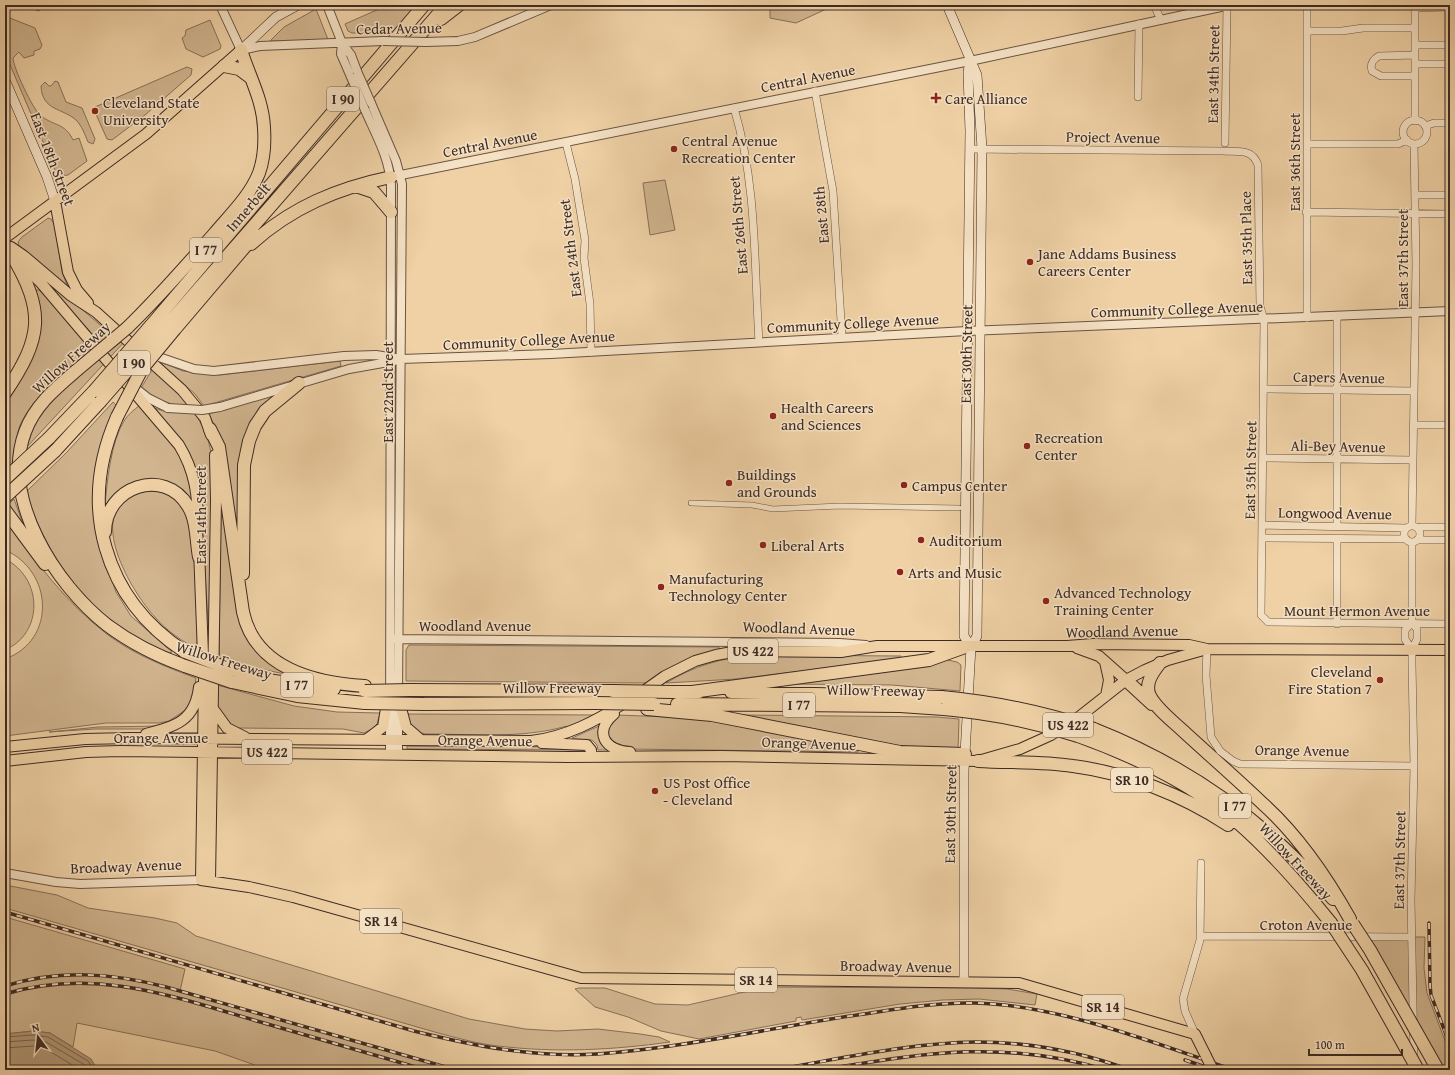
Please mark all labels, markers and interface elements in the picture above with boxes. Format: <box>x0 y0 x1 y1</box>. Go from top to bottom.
street label: Cedar Avenue <box>356 17 442 39</box>
street label: East 34th Street <box>1202 24 1224 124</box>
street label: Central Avenue <box>759 59 857 97</box>
road number: I 90 <box>327 87 359 111</box>
place label: Care Alliance <box>945 88 1027 109</box>
place label: Cleveland State University <box>103 92 200 130</box>
marker: Care Alliance <box>930 92 942 104</box>
marker: Cleveland State University <box>90 106 100 116</box>
street label: East 18th Street <box>26 109 81 209</box>
street label: East 36th Street <box>1284 112 1305 211</box>
street label: Central Avenue <box>441 124 539 162</box>
street label: Project Avenue <box>1066 126 1160 148</box>
place label: Central Avenue Recreation Center <box>682 130 795 168</box>
marker: Central Avenue Recreation Center <box>669 144 679 154</box>
street label: East 26th Street <box>723 174 753 275</box>
street label: Innerbelt <box>221 177 276 236</box>
street label: East 28th <box>808 185 834 245</box>
street label: East 35th Place <box>1235 191 1257 285</box>
street label: East 24th Street <box>553 197 586 298</box>
street label: East 37th Street <box>1392 208 1413 307</box>
road number: I 77 <box>190 238 222 262</box>
place label: Jane Addams Business Careers Center <box>1036 243 1176 281</box>
marker: Jane Addams Business Careers Center <box>1025 257 1035 267</box>
street label: Community College Avenue <box>1091 295 1263 323</box>
street label: East 30th Street <box>955 304 977 404</box>
street label: Community College Avenue <box>766 308 940 338</box>
street label: Willow Freeway <box>27 316 115 398</box>
street label: Community College Avenue <box>442 325 616 355</box>
street label: East 22nd Street <box>377 341 398 443</box>
road number: I 90 <box>118 351 150 375</box>
street label: Capers Avenue <box>1293 366 1385 388</box>
place label: Health Careers and Sciences <box>781 397 874 435</box>
marker: Health Careers and Sciences <box>768 411 778 421</box>
street label: East 35th Street <box>1239 420 1261 520</box>
place label: Recreation Center <box>1035 427 1104 465</box>
street label: Ali-Bey Avenue <box>1290 435 1386 457</box>
marker: Recreation Center <box>1022 441 1032 451</box>
place label: Buildings and Grounds <box>737 464 817 502</box>
street label: East 14th Street <box>190 465 211 564</box>
place label: Campus Center <box>912 475 1007 496</box>
marker: Buildings and Grounds <box>724 478 734 488</box>
marker: Campus Center <box>899 480 909 490</box>
street label: Longwood Avenue <box>1278 502 1392 524</box>
place label: Auditorium <box>929 530 1003 551</box>
place label: Liberal Arts <box>771 535 845 556</box>
marker: Auditorium <box>916 535 926 545</box>
marker: Liberal Arts <box>758 540 768 550</box>
place label: Arts and Music <box>908 562 1002 583</box>
marker: Arts and Music <box>895 567 905 577</box>
place label: Manufacturing Technology Center <box>669 568 787 606</box>
marker: Manufacturing Technology Center <box>656 582 666 592</box>
place label: Advanced Technology Training Center <box>1054 582 1192 620</box>
marker: Advanced Technology Training Center <box>1041 596 1051 606</box>
street label: Mount Hermon Avenue <box>1284 600 1430 621</box>
street label: Woodland Avenue <box>419 615 531 636</box>
street label: Woodland Avenue <box>742 616 856 640</box>
street label: Woodland Avenue <box>1066 620 1178 642</box>
street label: Willow Freeway <box>174 635 275 685</box>
road number: US 422 <box>728 639 778 663</box>
place label: Cleveland Fire Station 7 <box>1288 661 1372 699</box>
road number: I 77 <box>281 673 313 697</box>
marker: Cleveland Fire Station 7 <box>1375 675 1385 685</box>
street label: Willow Freeway <box>502 677 602 698</box>
street label: Willow Freeway <box>826 679 926 701</box>
road number: I 77 <box>783 693 815 717</box>
road number: US 422 <box>1043 713 1093 737</box>
street label: Orange Avenue <box>114 727 208 748</box>
street label: Orange Avenue <box>438 729 532 751</box>
street label: Orange Avenue <box>761 731 857 755</box>
street label: Orange Avenue <box>1255 739 1349 761</box>
road number: US 422 <box>242 740 292 764</box>
street label: East 30th Street <box>939 764 961 864</box>
road number: SR 10 <box>1111 768 1153 792</box>
place label: US Post Office - Cleveland <box>663 772 750 810</box>
marker: US Post Office - Cleveland <box>650 786 660 796</box>
road number: I 77 <box>1219 794 1251 818</box>
street label: East 37th Street <box>1388 810 1410 910</box>
street label: Willow Freeway <box>1255 818 1338 905</box>
street label: Broadway Avenue <box>70 854 182 878</box>
road number: SR 14 <box>360 909 402 933</box>
street label: Croton Avenue <box>1260 914 1352 935</box>
street label: Broadway Avenue <box>840 955 952 977</box>
road number: SR 14 <box>735 968 777 992</box>
road number: SR 14 <box>1082 995 1124 1019</box>
north arrow <box>18 1017 58 1057</box>
text: N <box>30 1018 42 1036</box>
scale bar <box>1309 1031 1402 1057</box>
text: 100 m <box>1315 1036 1345 1053</box>

